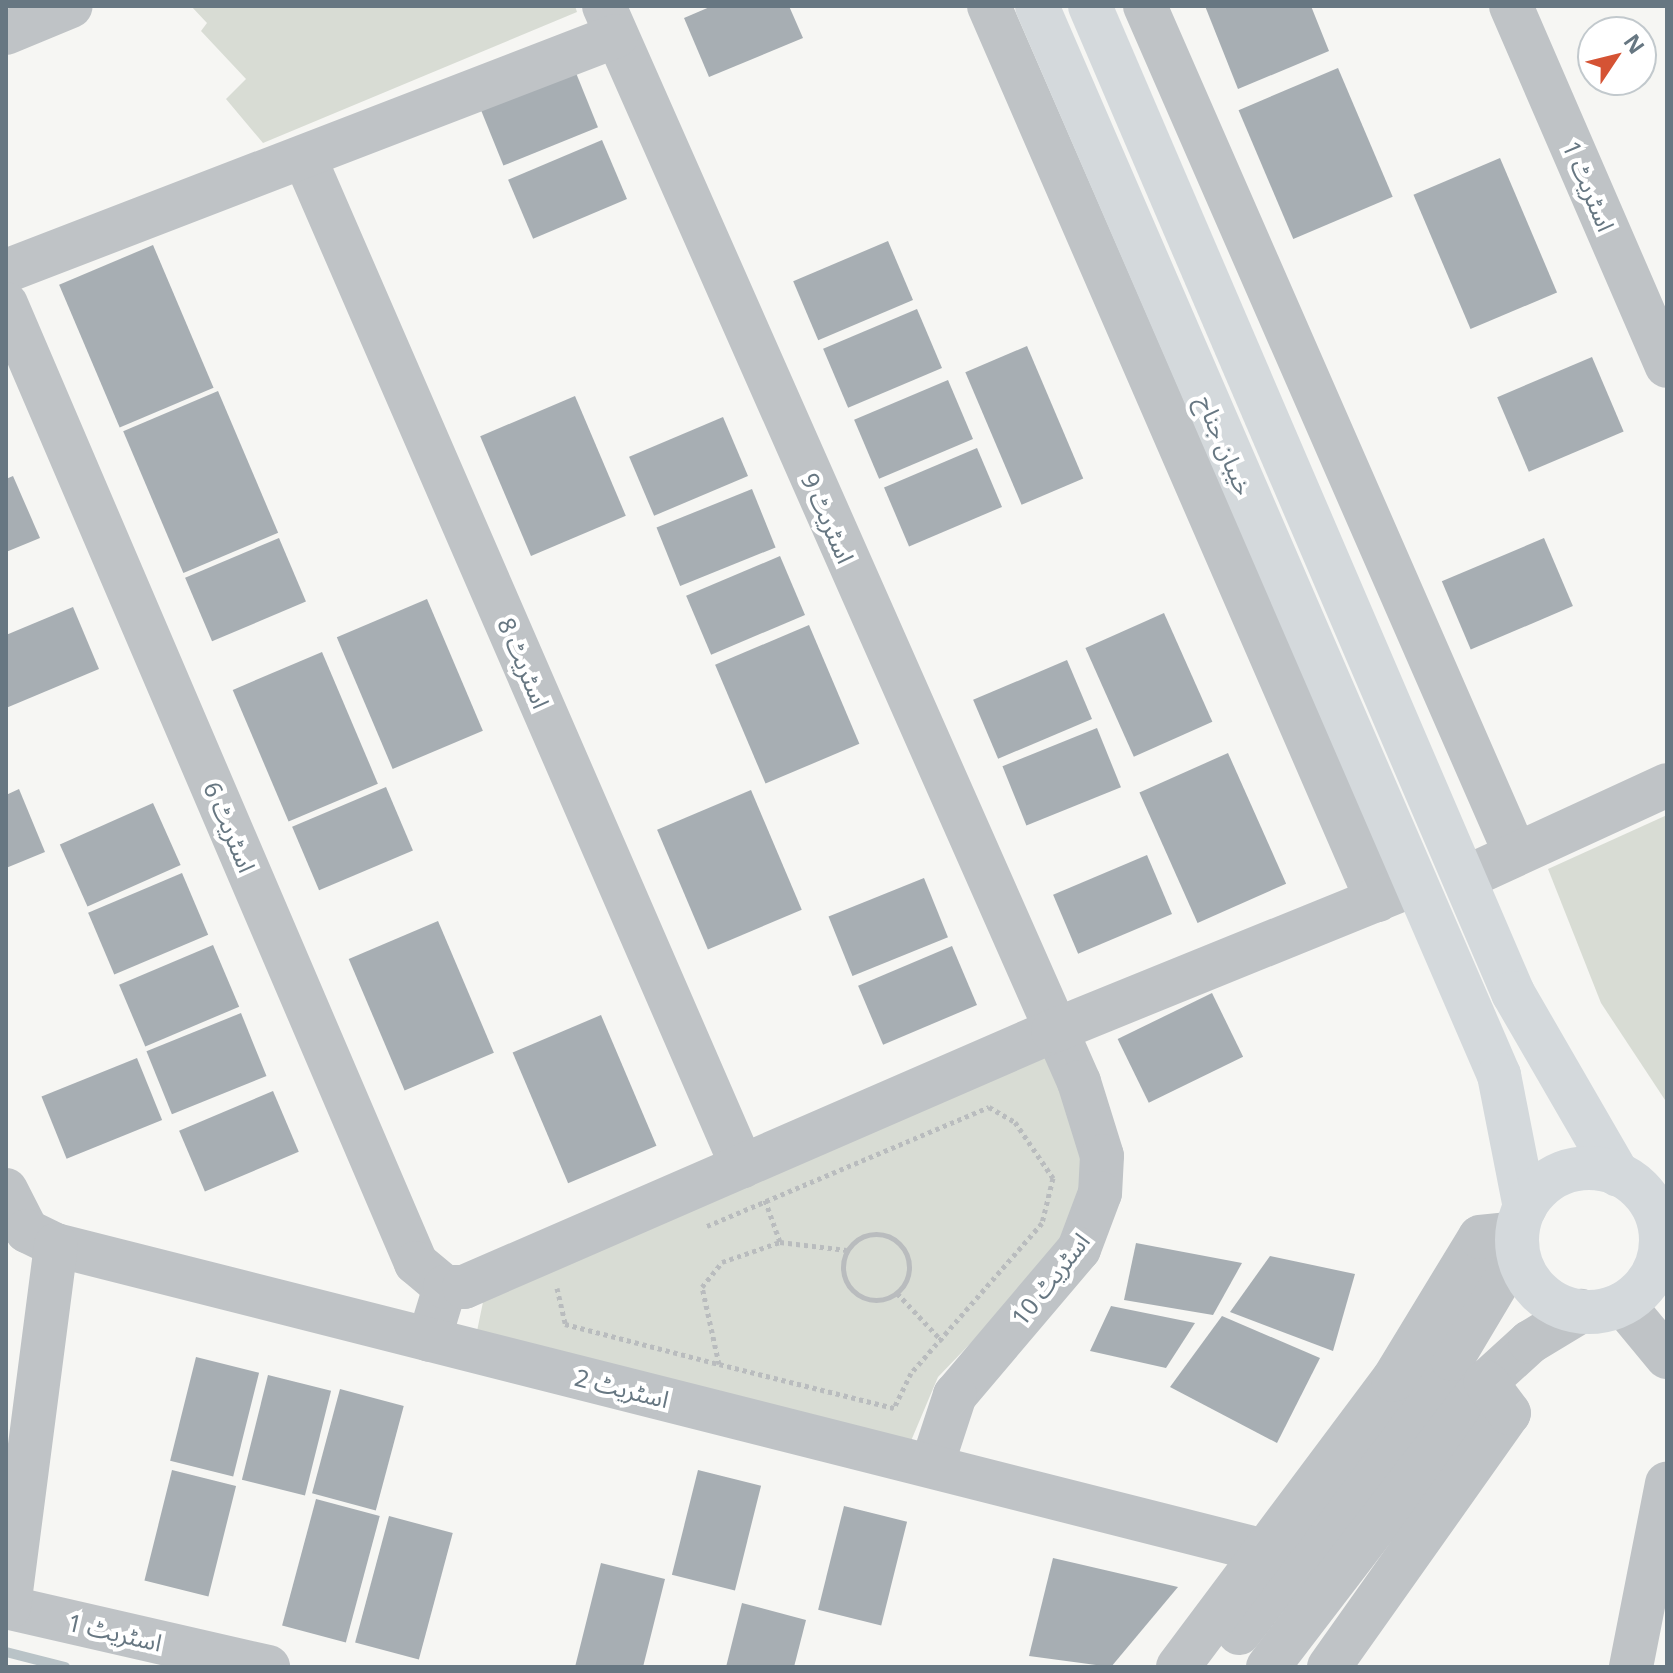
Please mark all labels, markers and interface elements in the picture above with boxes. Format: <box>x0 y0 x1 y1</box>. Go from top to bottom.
north arrow <box>1577 16 1657 96</box>
text: N <box>1618 27 1652 59</box>
street label: اسٹریٹ 1 <box>1557 136 1621 236</box>
street label: خیبان جناح <box>1191 391 1259 499</box>
street label: اسٹریٹ 9 <box>795 468 861 568</box>
street label: اسٹریٹ 8 <box>492 613 556 713</box>
street label: اسٹریٹ 6 <box>198 777 262 877</box>
street label: اسٹریٹ 10 <box>1005 1227 1095 1331</box>
street label: اسٹریٹ 2 <box>572 1362 672 1414</box>
street label: اسٹریٹ 1 <box>65 1607 165 1657</box>

